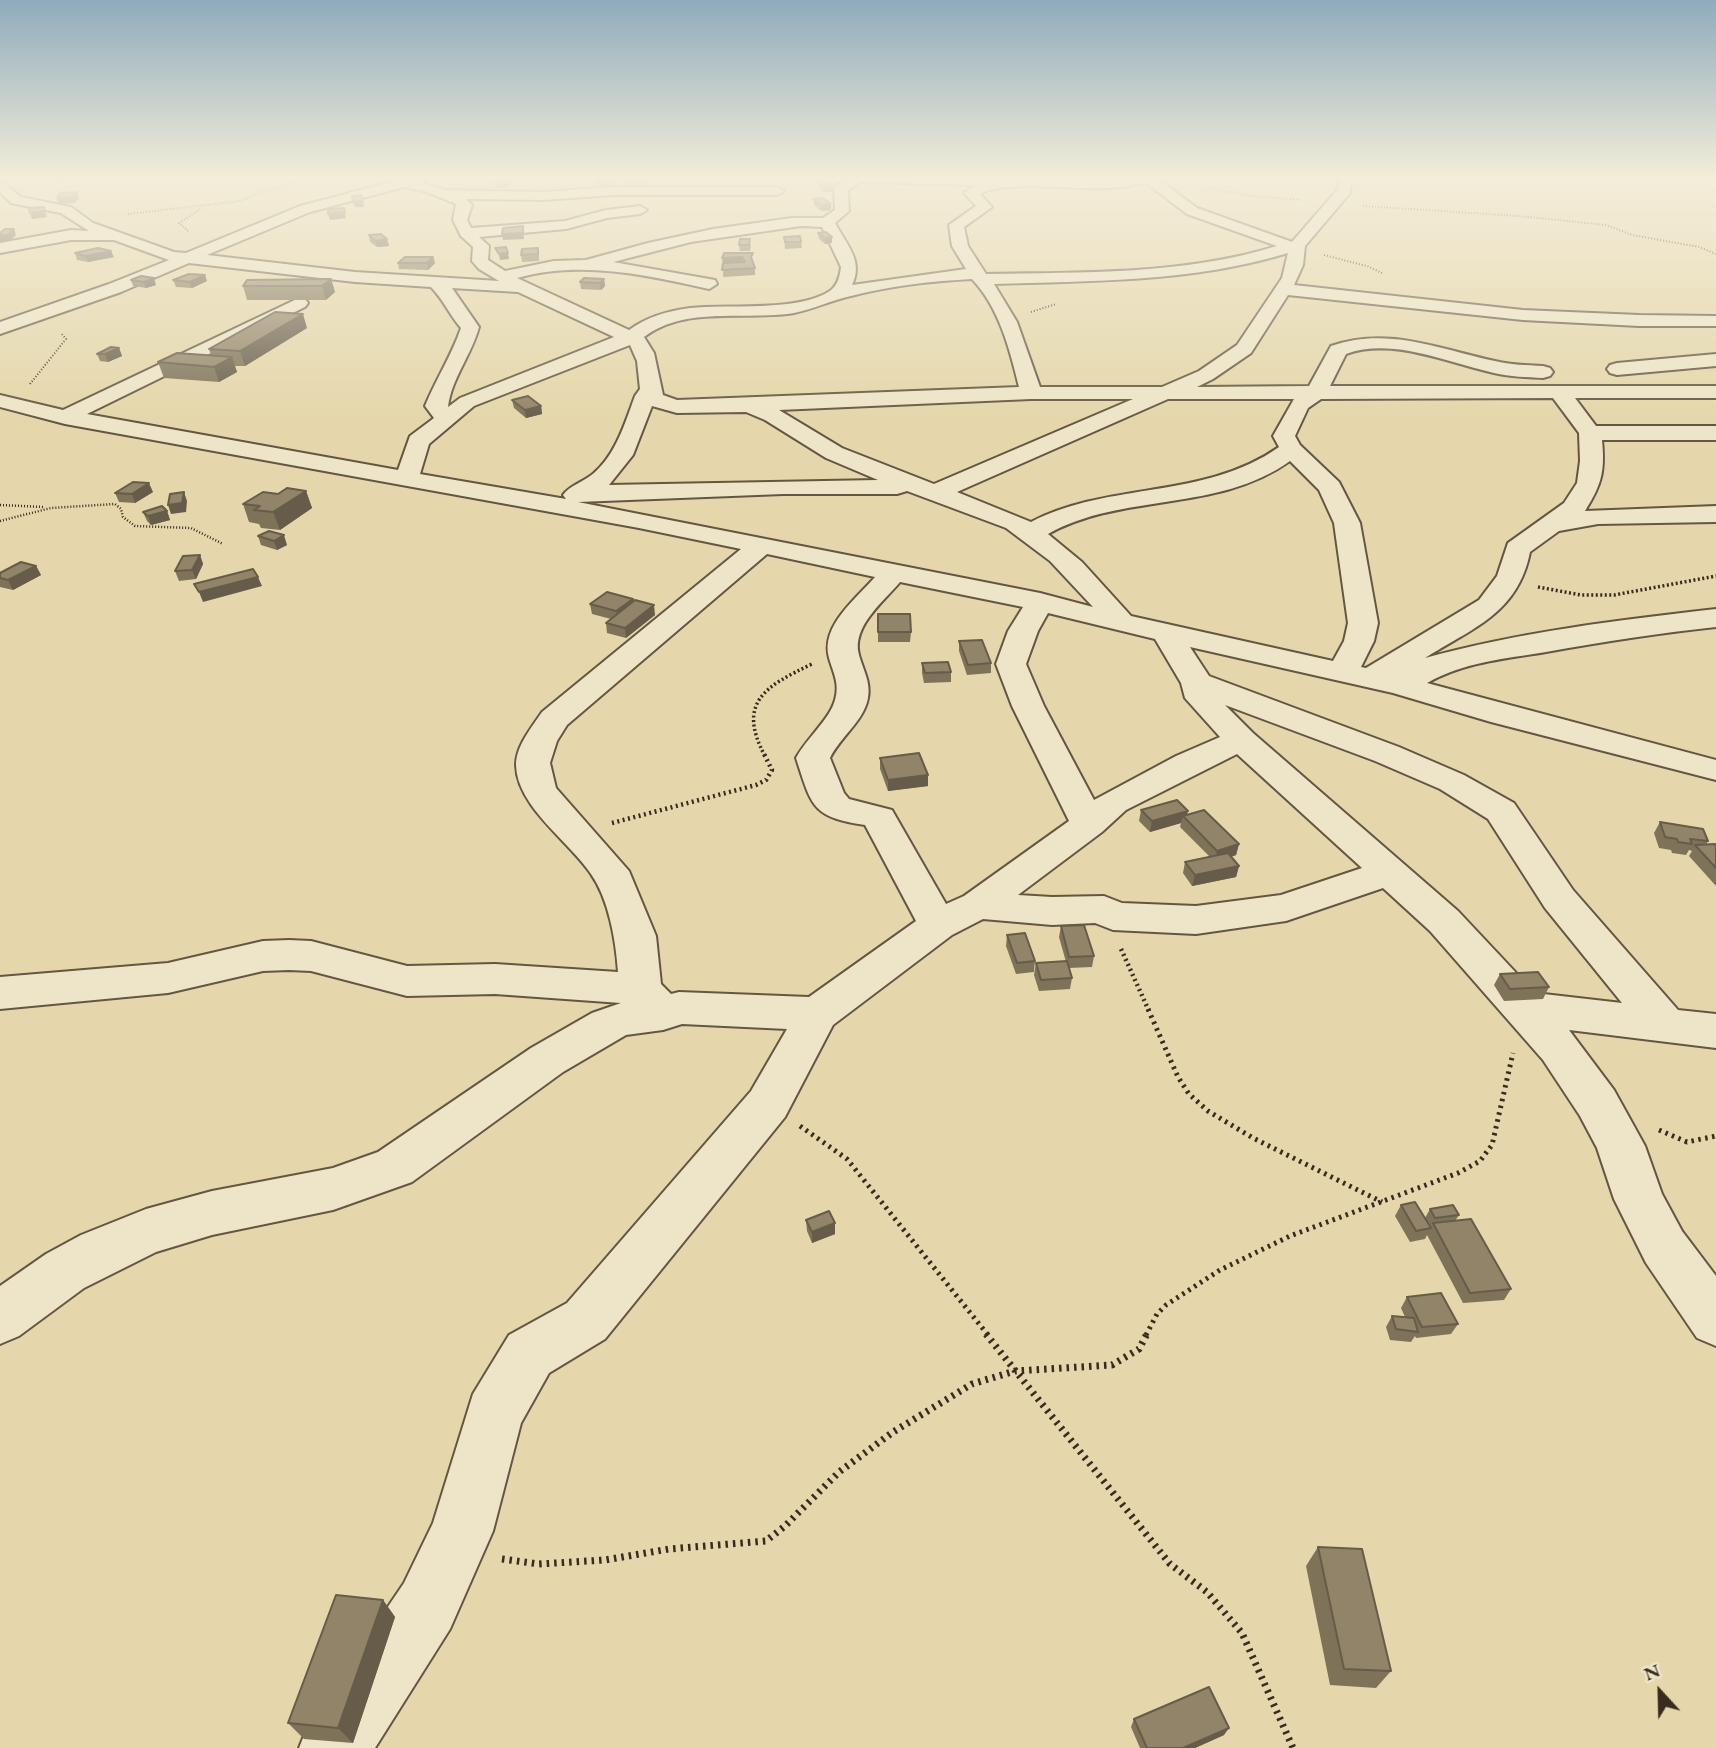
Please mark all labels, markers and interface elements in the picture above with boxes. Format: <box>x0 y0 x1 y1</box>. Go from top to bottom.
north arrow <box>1625 1657 1695 1727</box>
text: N <box>1640 1658 1664 1687</box>

